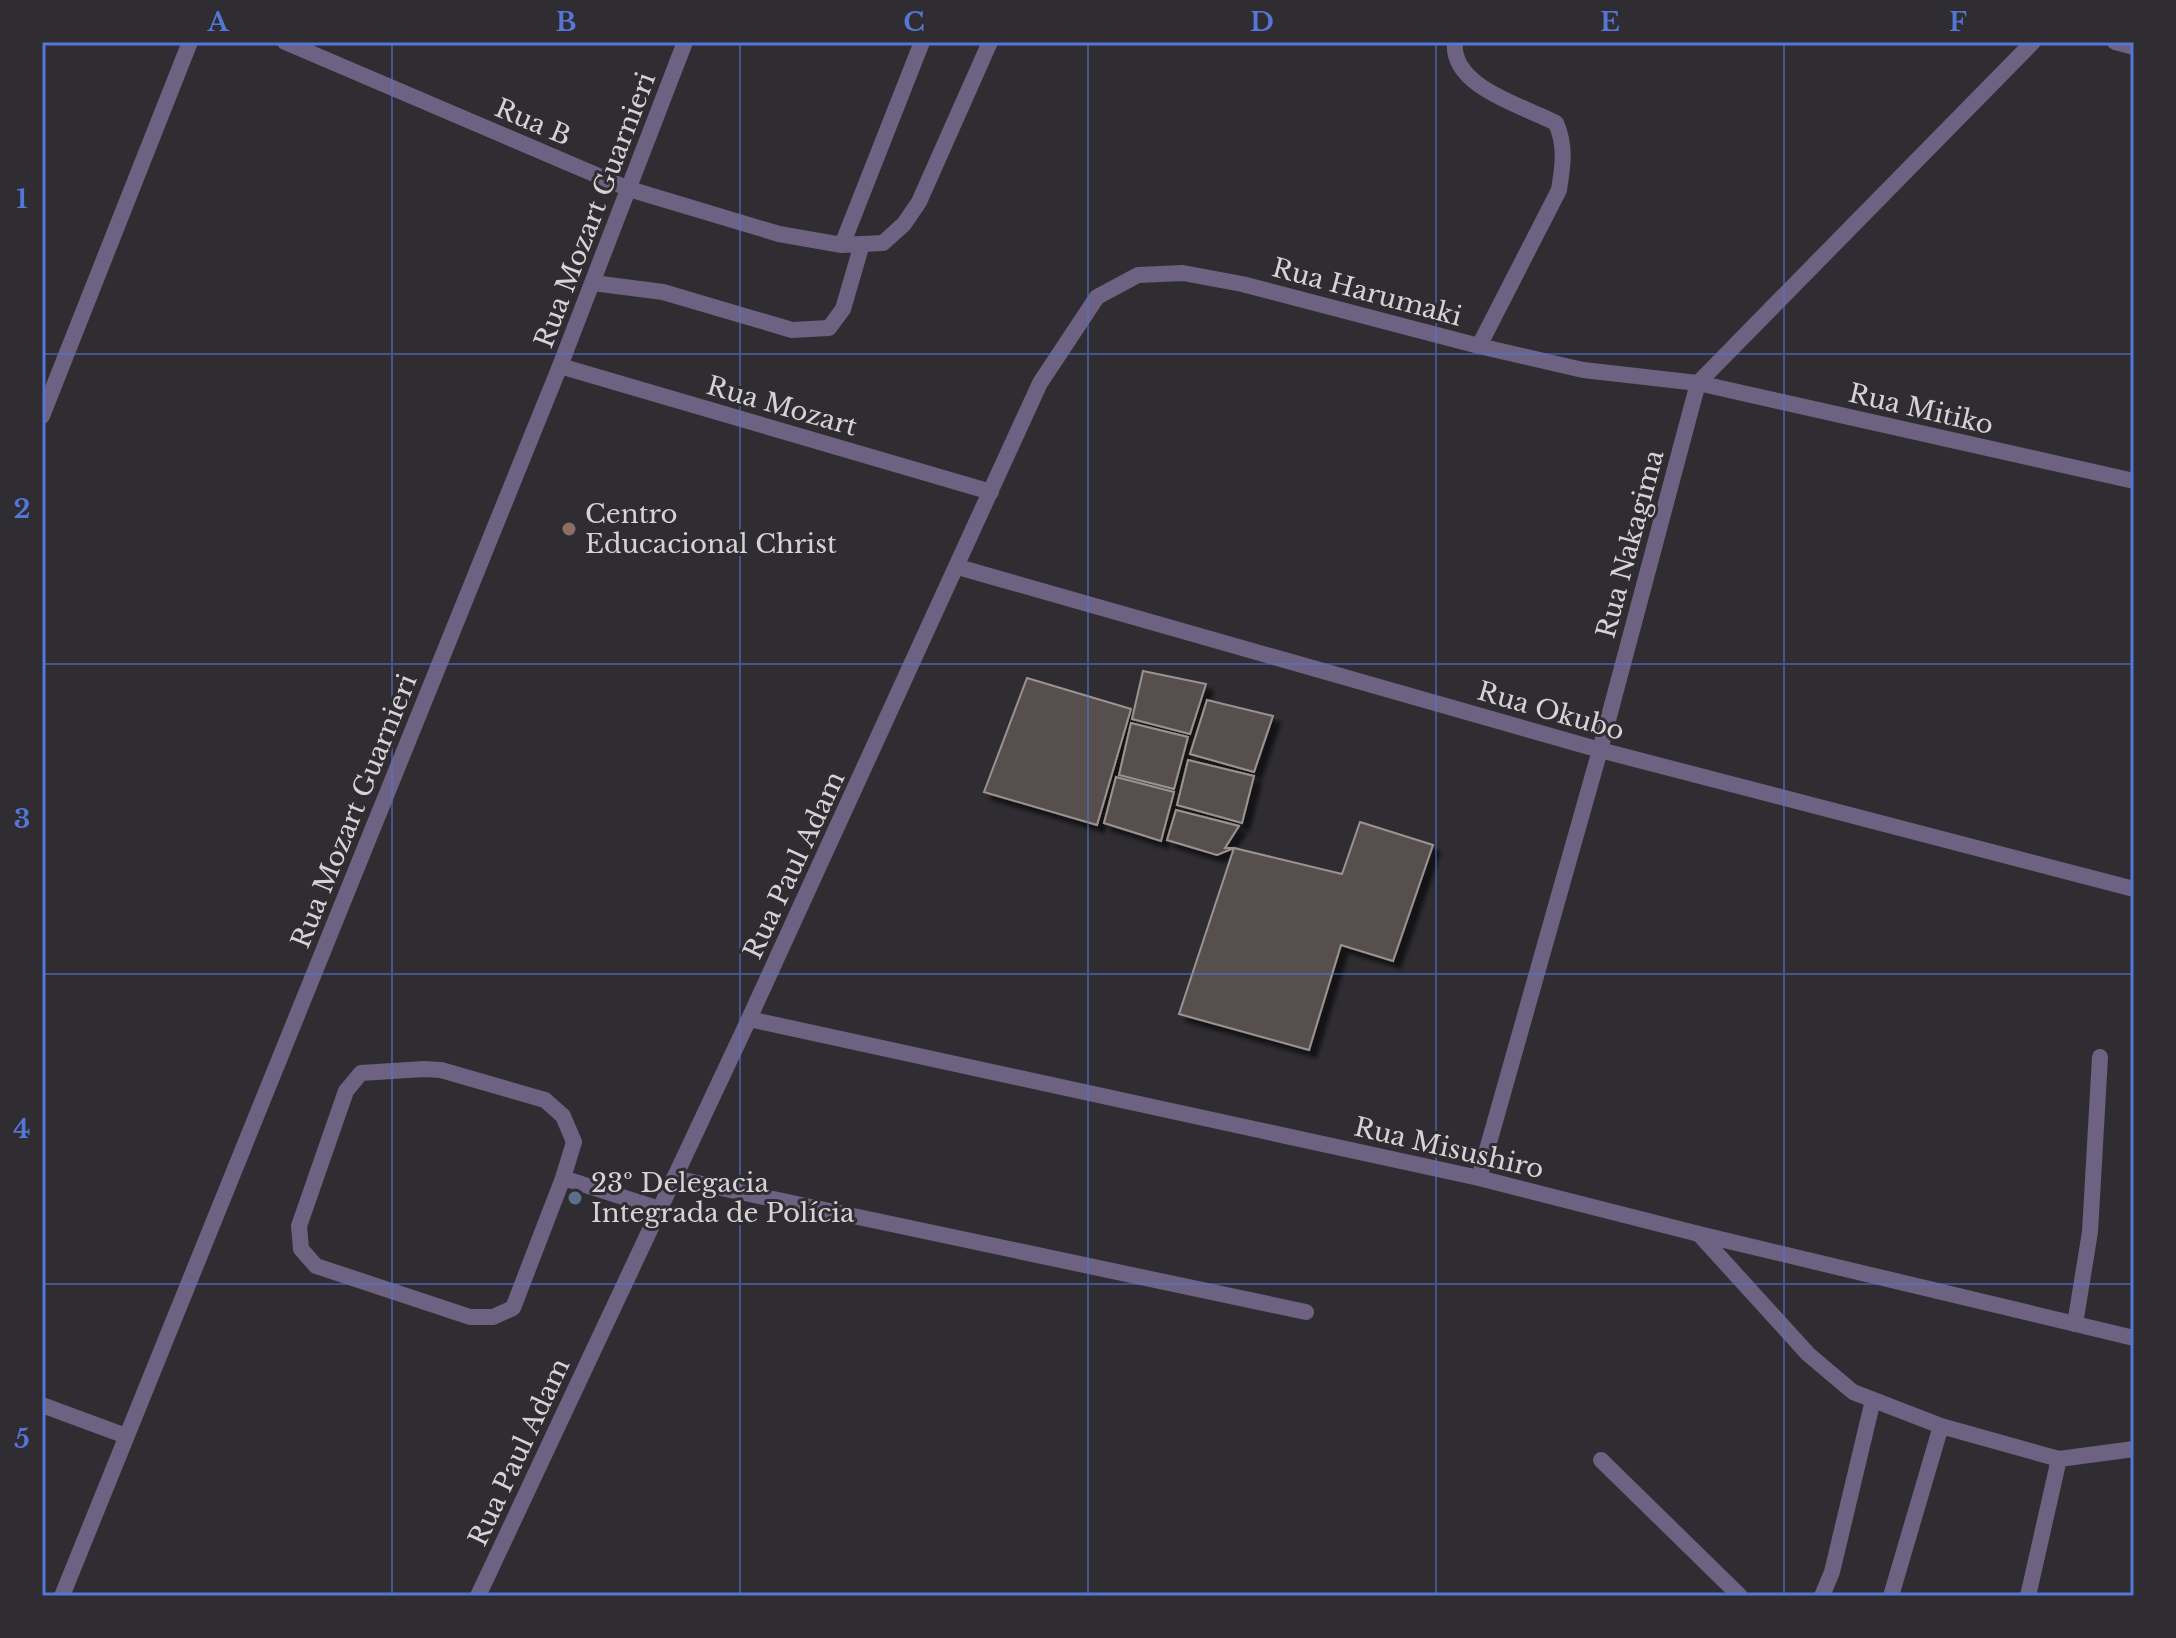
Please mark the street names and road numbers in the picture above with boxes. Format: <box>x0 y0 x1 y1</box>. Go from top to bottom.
street label: Rua Mozart Guarnieri <box>528 68 662 352</box>
street label: Rua B <box>490 92 576 152</box>
street label: Rua Harumaki <box>1269 251 1465 333</box>
street label: Rua Mozart <box>703 369 861 443</box>
street label: Rua Mitiko <box>1846 377 1996 441</box>
street label: Rua Nakagima <box>1589 446 1671 642</box>
street label: Rua Mozart Guarnieri <box>284 669 424 953</box>
street label: Rua Okubo <box>1474 675 1628 747</box>
street label: Rua Paul Adam <box>737 766 851 964</box>
street label: Rua Misushiro <box>1351 1111 1547 1185</box>
street label: Rua Paul Adam <box>462 1353 576 1551</box>

